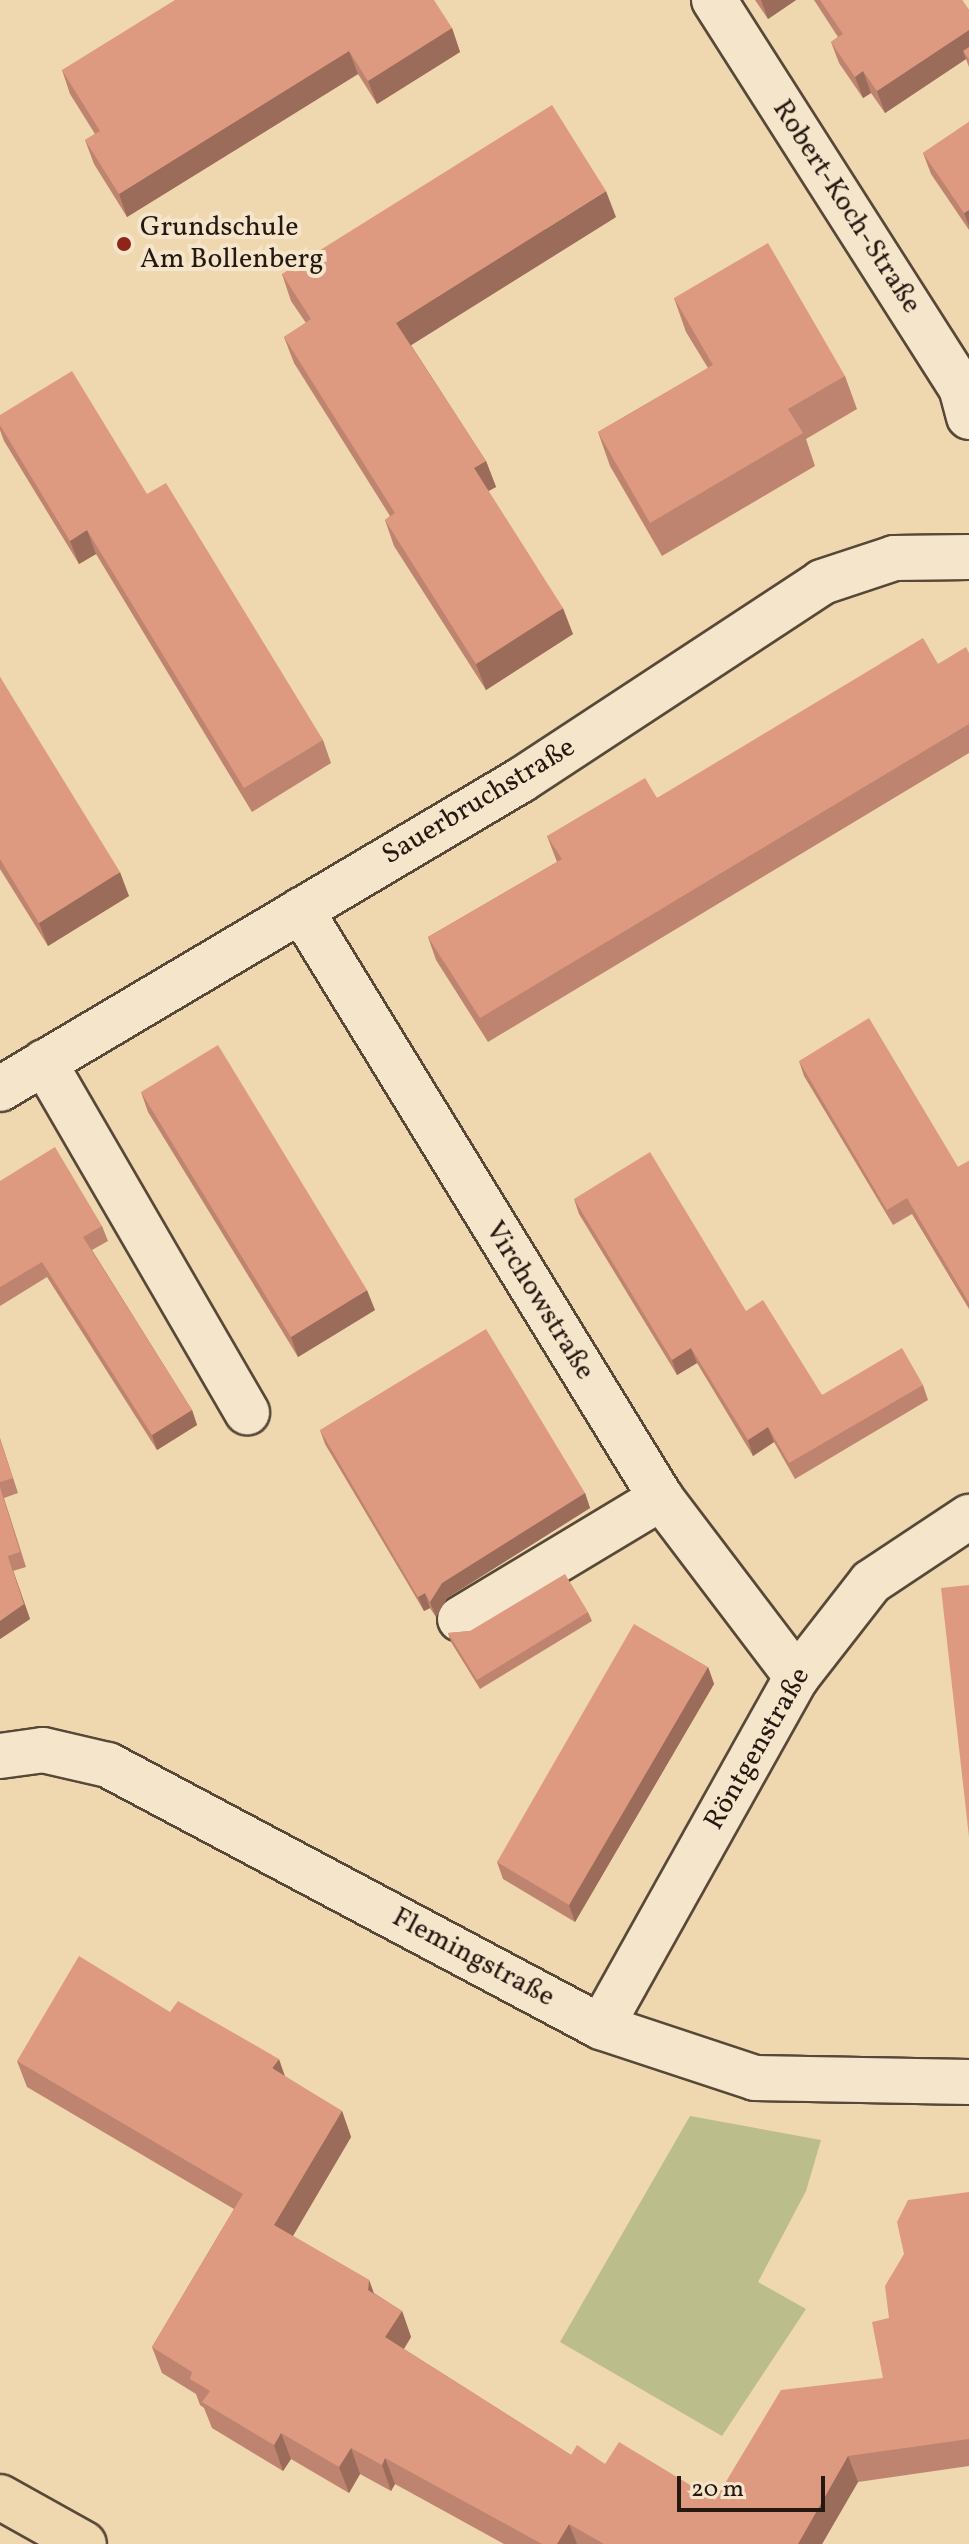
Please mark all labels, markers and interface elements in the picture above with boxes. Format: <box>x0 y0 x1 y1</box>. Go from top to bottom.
street label: Robert-Koch-Straße <box>764 94 928 320</box>
place label: Grundschule Am Bollenberg <box>140 211 324 277</box>
marker: Grundschule Am Bollenberg <box>115 235 133 253</box>
street label: Sauerbruchstraße <box>376 731 582 873</box>
street label: Virchowstraße <box>477 1216 601 1386</box>
street label: Röntgenstraße <box>698 1662 818 1836</box>
street label: Flemingstraße <box>386 1901 560 2015</box>
scale bar <box>681 2460 829 2510</box>
text: 20 m <box>691 2473 744 2507</box>

